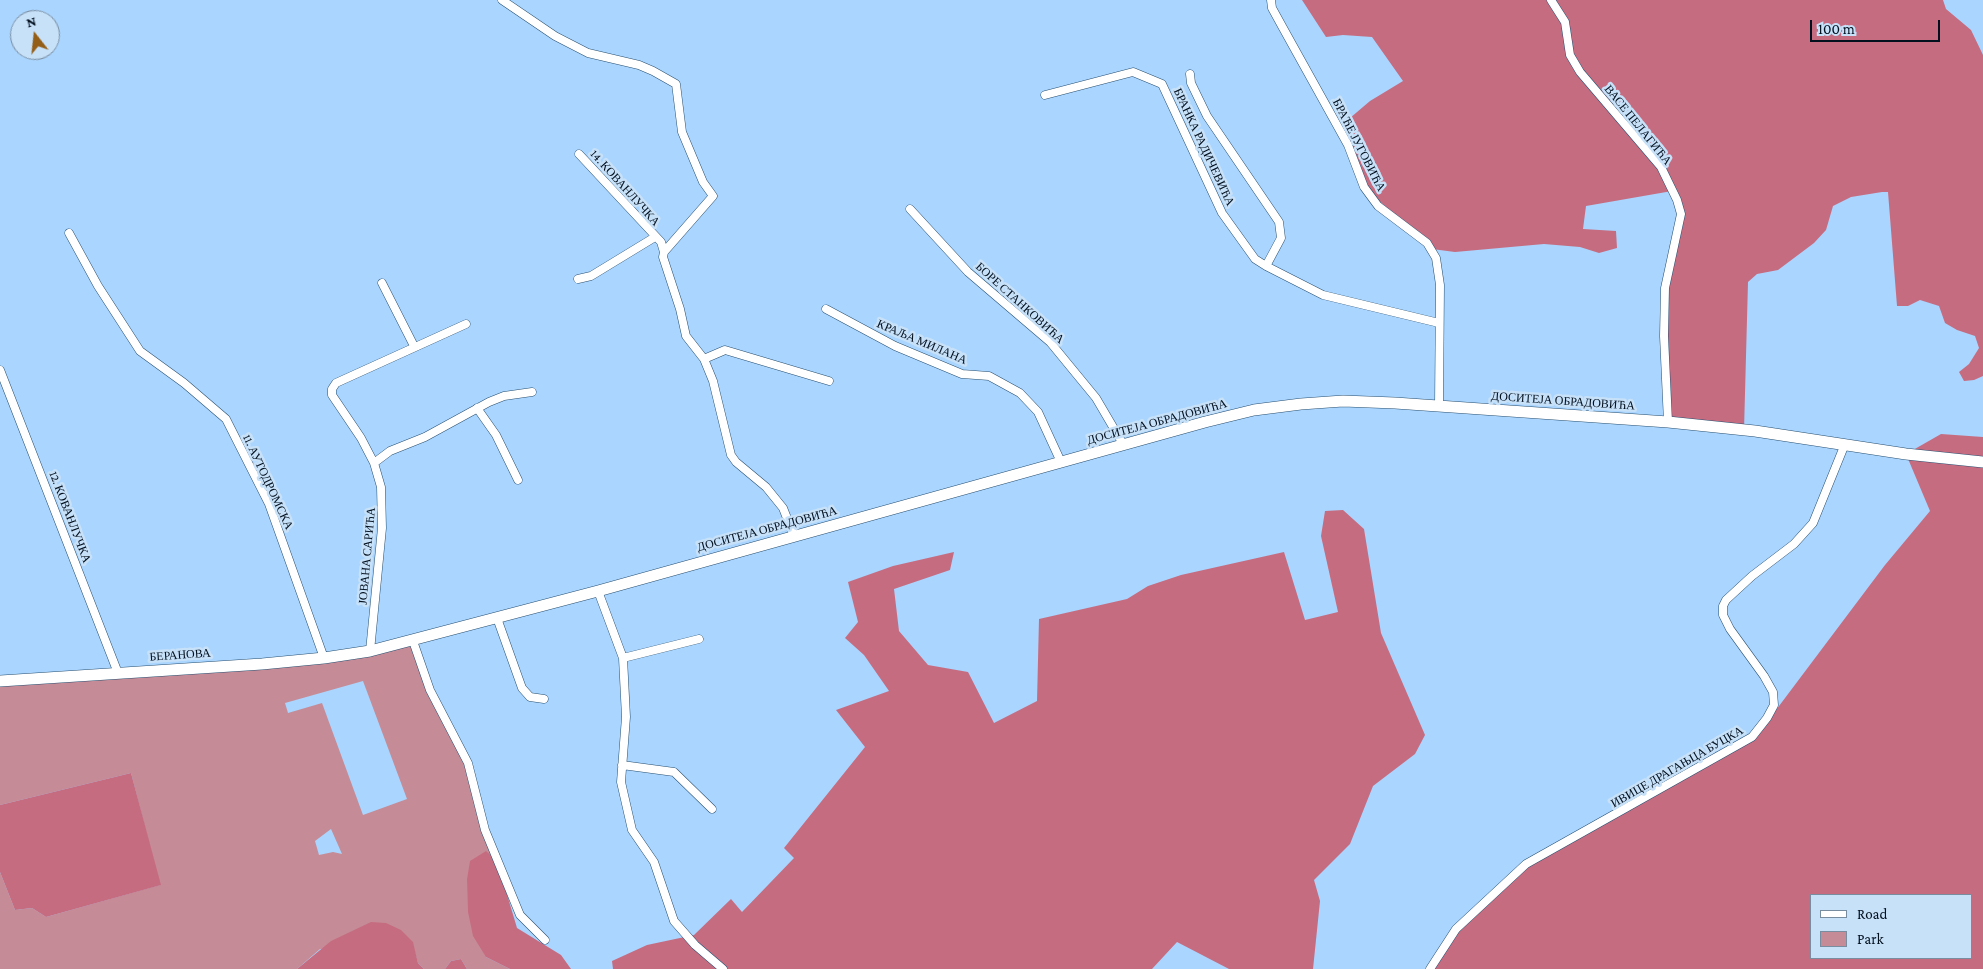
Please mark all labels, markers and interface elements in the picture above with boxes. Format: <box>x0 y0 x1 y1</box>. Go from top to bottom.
north arrow <box>10 10 60 60</box>
scale bar <box>1813 10 1943 42</box>
text: N <box>24 13 38 31</box>
text: 100 m <box>1818 21 1855 37</box>
street label: ВАСЕ ПЕЛАГИЋА <box>1601 82 1675 168</box>
street label: БРАНКА РАДИЧЕВИЋА <box>1170 86 1238 208</box>
street label: БРАЋЕ ЈУГОВИЋА <box>1329 96 1389 194</box>
street label: 14. КОВАНЛУЧКА <box>587 147 663 229</box>
street label: БОРЕ СТАНКОВИЋА <box>973 259 1067 347</box>
street label: КРАЉА МИЛАНА <box>875 316 969 368</box>
street label: ДОСИТЕЈА ОБРАДОВИЋА <box>1490 389 1636 413</box>
street label: ДОСИТЕЈА ОБРАДОВИЋА <box>1085 396 1229 448</box>
street label: 11. АУТОДРОМСКА <box>240 432 296 532</box>
street label: 12. КОВАНЛУЧКА <box>46 469 94 565</box>
street label: ДОСИТЕЈА ОБРАДОВИЋА <box>695 503 839 555</box>
street label: ЈОВАНА САРИЋА <box>356 507 378 605</box>
street label: БЕРАНОВА <box>149 646 211 664</box>
street label: ИВИЦЕ ДРАГАЊЦА БУЦКА <box>1608 723 1746 811</box>
legend <box>1810 894 1973 959</box>
text: Road <box>1857 906 1887 922</box>
text: Park <box>1857 931 1884 947</box>

